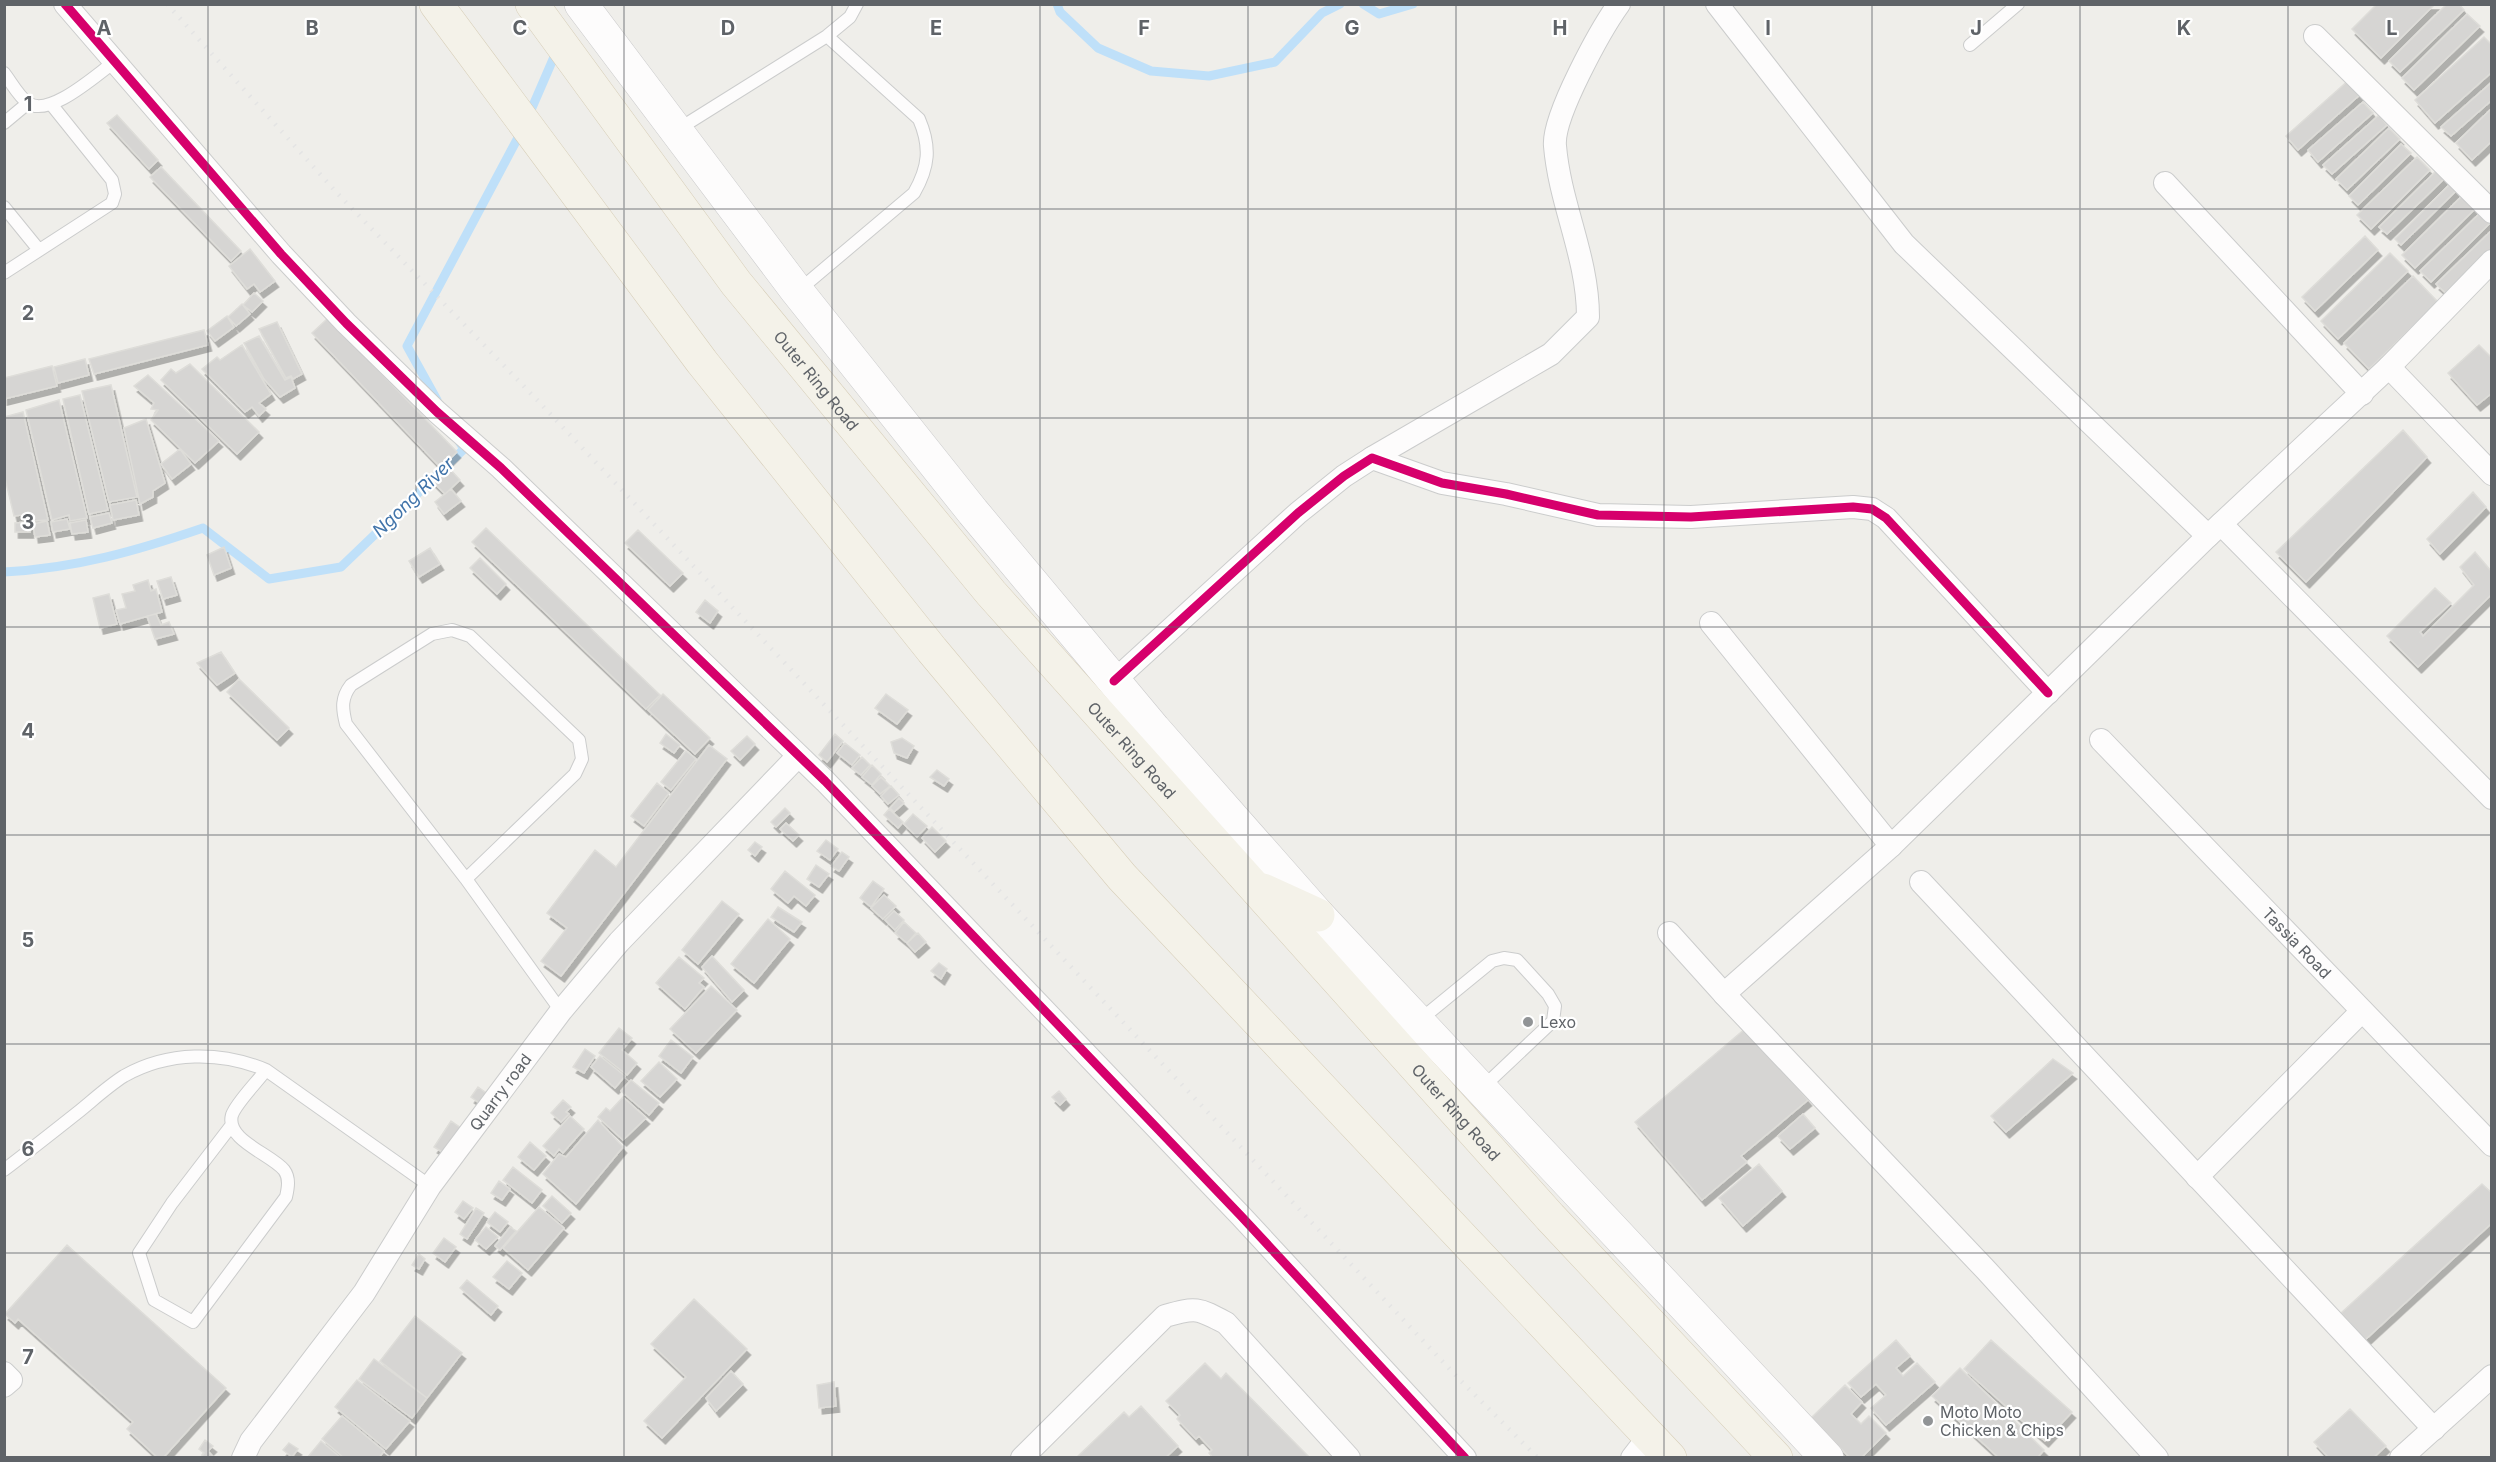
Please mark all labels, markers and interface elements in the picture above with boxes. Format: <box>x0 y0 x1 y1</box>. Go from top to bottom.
text: A <box>97 16 112 40</box>
text: B <box>305 16 319 40</box>
text: C <box>513 16 527 40</box>
text: D <box>721 16 735 40</box>
text: E <box>930 16 942 40</box>
text: F <box>1138 16 1150 40</box>
text: G <box>1344 16 1360 40</box>
text: H <box>1553 16 1567 40</box>
text: I <box>1765 16 1771 40</box>
text: J <box>1970 16 1982 40</box>
text: K <box>2177 16 2191 40</box>
text: L <box>2386 16 2398 40</box>
text: 1 <box>24 92 32 116</box>
text: 2 <box>22 301 34 325</box>
street label: Outer Ring Road <box>769 327 863 435</box>
water label: Ngong River <box>368 452 459 541</box>
text: 3 <box>22 510 34 534</box>
street label: Outer Ring Road <box>1083 698 1180 803</box>
text: 4 <box>21 719 35 743</box>
street label: Tassia Road <box>2258 903 2336 983</box>
text: 5 <box>22 928 34 952</box>
place label: Lexo <box>1540 1012 1576 1032</box>
marker: Lexo <box>1521 1015 1535 1029</box>
street label: Quarry road <box>465 1050 536 1135</box>
street label: Outer Ring Road <box>1408 1060 1505 1165</box>
text: 6 <box>22 1137 35 1161</box>
text: 7 <box>22 1345 34 1369</box>
place label: Moto Moto Chicken & Chips <box>1940 1402 2064 1440</box>
marker: Moto Moto Chicken & Chips <box>1921 1414 1935 1428</box>

